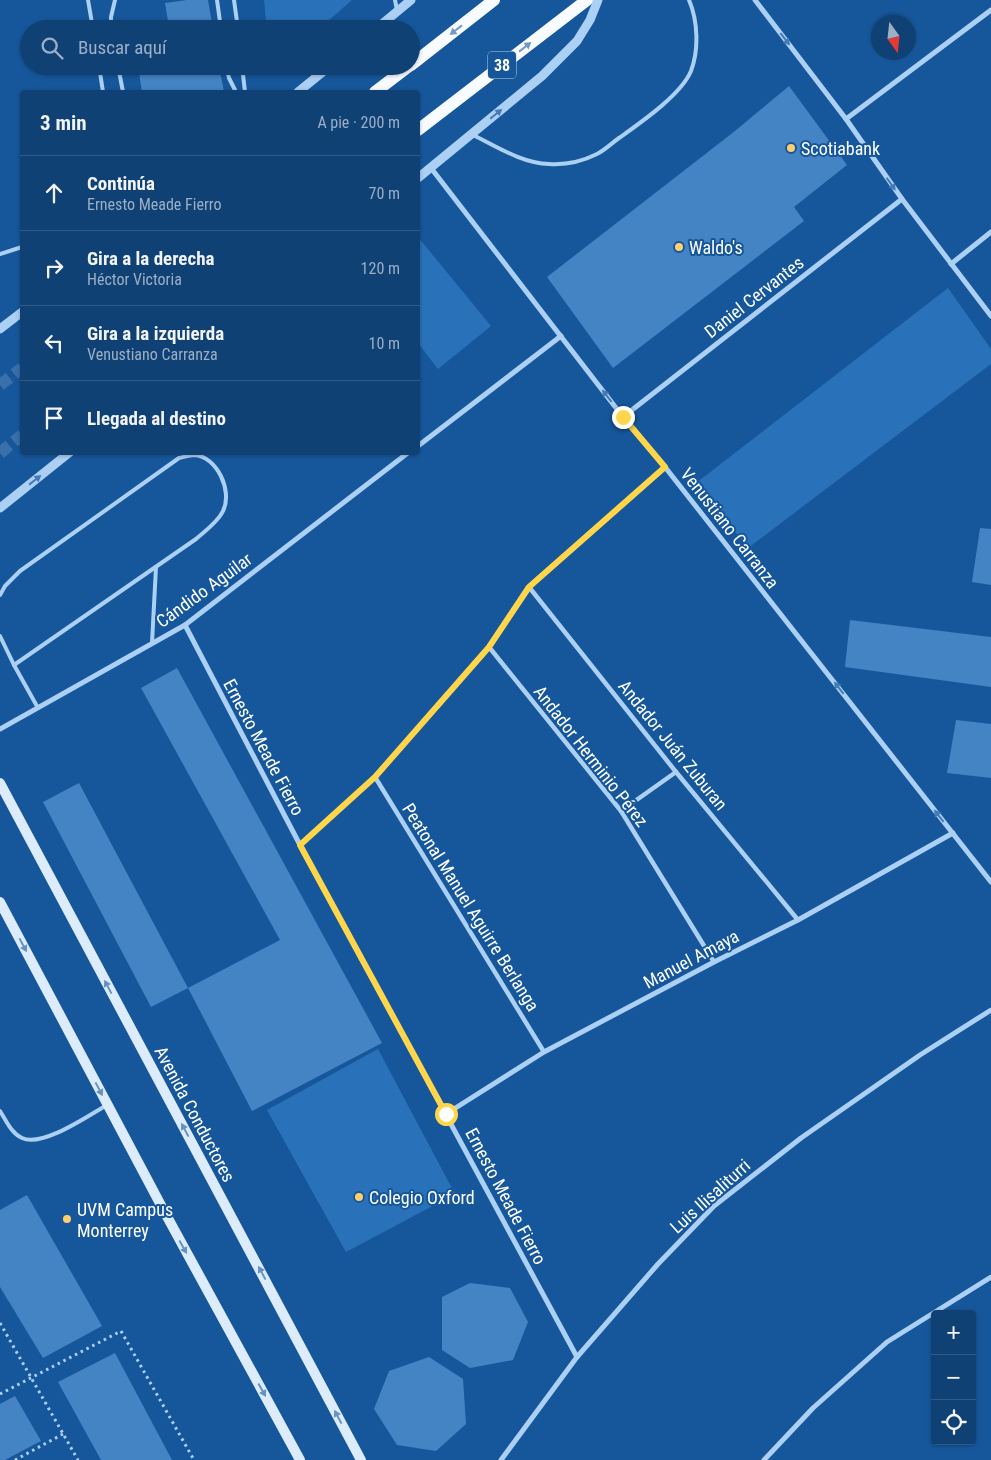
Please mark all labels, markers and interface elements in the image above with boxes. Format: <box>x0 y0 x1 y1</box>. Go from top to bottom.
north arrow <box>871 15 916 60</box>
search box <box>20 20 420 75</box>
one-way arrow <box>449 25 463 35</box>
one-way arrow <box>779 32 790 45</box>
icon: search <box>38 34 66 62</box>
text: Buscar aquí <box>78 36 167 59</box>
one-way arrow <box>519 42 532 52</box>
road number: 38 <box>488 52 516 78</box>
one-way arrow <box>489 109 502 120</box>
text: 3 min <box>40 111 87 135</box>
text: A pie · 200 m <box>317 113 400 132</box>
place label: Scotiabank <box>801 138 880 159</box>
marker: Scotiabank <box>785 142 797 154</box>
text: Continúa <box>87 172 155 195</box>
one-way arrow <box>886 177 896 190</box>
icon: ahead <box>40 179 68 207</box>
text: 70 m <box>368 184 400 203</box>
text: Ernesto Meade Fierro <box>87 195 222 214</box>
place label: Waldo's <box>689 237 743 258</box>
marker: Waldo's <box>673 241 685 253</box>
text: Gira a la derecha <box>87 247 214 270</box>
street label: Daniel Cervantes <box>700 252 808 342</box>
icon: right <box>40 254 68 282</box>
text: 120 m <box>361 259 400 278</box>
text: Héctor Victoria <box>87 270 182 289</box>
text: Gira a la izquierda <box>87 322 224 345</box>
icon: left <box>40 329 68 357</box>
text: 10 m <box>368 334 400 353</box>
text: Venustiano Carranza <box>87 345 218 364</box>
one-way arrow <box>602 390 613 403</box>
icon: arrive <box>40 404 68 432</box>
route end <box>612 406 635 429</box>
text: Llegada al destino <box>87 407 226 430</box>
street label: Venustiano Carranza <box>676 464 784 592</box>
one-way arrow <box>28 475 42 485</box>
street label: Cándido Aguilar <box>152 548 256 632</box>
street label: Ernesto Meade Fierro <box>219 675 309 819</box>
street label: Andador Juán Zuburan <box>614 676 732 814</box>
street label: Andador Herminio Pérez <box>529 681 653 831</box>
one-way arrow <box>833 682 844 695</box>
street label: Peatonal Manuel Aguirre Berlanga <box>398 799 544 1015</box>
one-way arrow <box>934 810 945 823</box>
street label: Manuel Amaya <box>640 925 742 993</box>
one-way arrow <box>19 938 27 952</box>
one-way arrow <box>104 980 113 993</box>
street label: Avenida Conductores <box>150 1043 240 1185</box>
one-way arrow <box>95 1081 103 1096</box>
route start <box>435 1103 458 1126</box>
one-way arrow <box>181 1123 189 1137</box>
street label: Ernesto Meade Fierro <box>461 1124 551 1268</box>
street label: Luis Ilisaliturri <box>666 1155 754 1237</box>
place label: Colegio Oxford <box>369 1187 475 1208</box>
marker: Colegio Oxford <box>353 1191 365 1203</box>
place label: UVM Campus Monterrey <box>77 1199 173 1241</box>
marker: UVM Campus Monterrey <box>61 1213 73 1225</box>
one-way arrow <box>179 1241 188 1254</box>
one-way arrow <box>257 1267 266 1280</box>
map controls <box>931 1310 976 1445</box>
button: + <box>931 1310 976 1355</box>
button: − <box>931 1355 976 1400</box>
one-way arrow <box>258 1382 266 1397</box>
button: locate <box>931 1400 976 1445</box>
one-way arrow <box>334 1410 342 1424</box>

